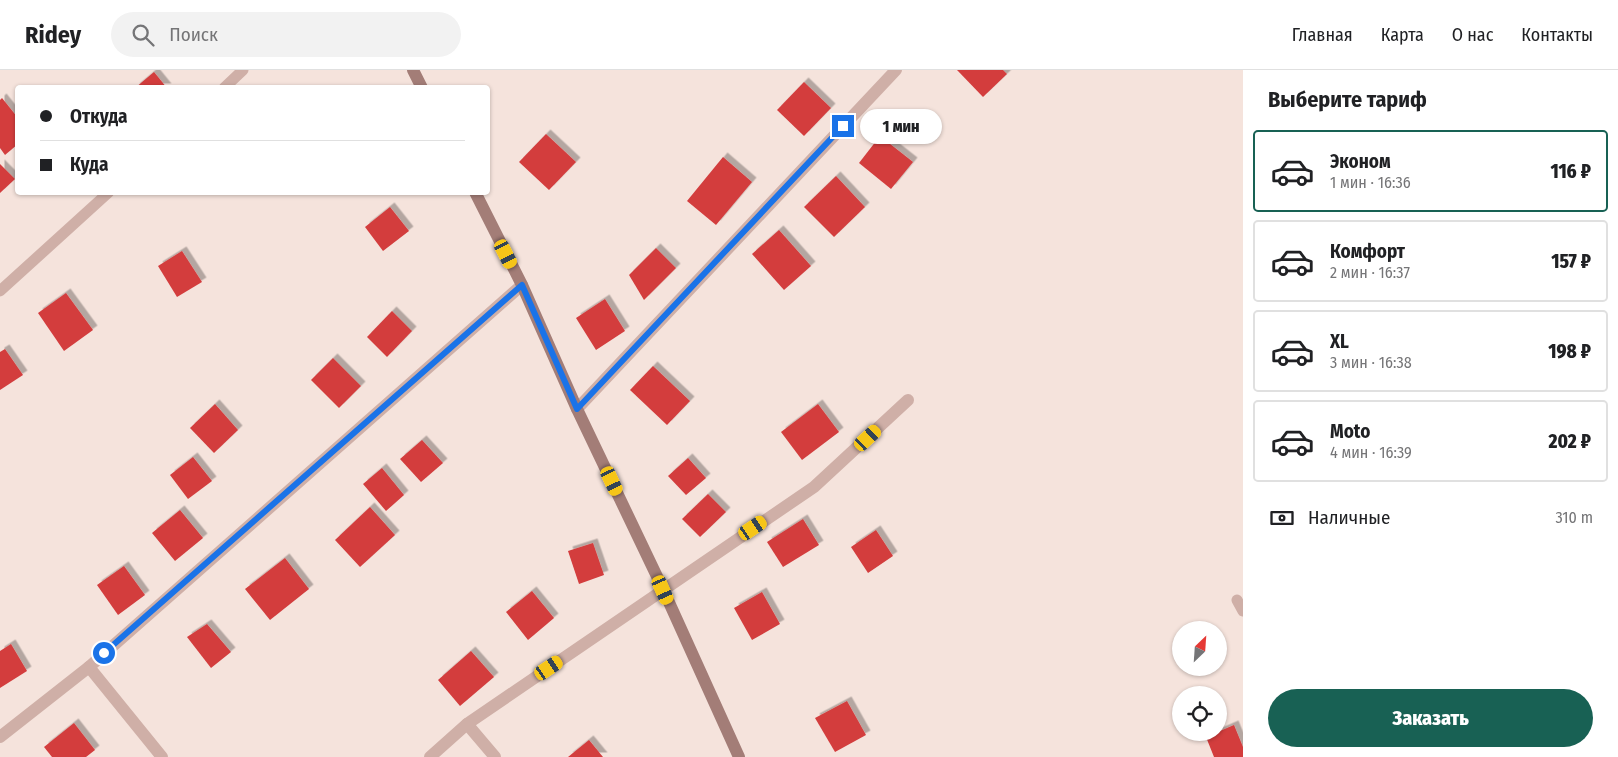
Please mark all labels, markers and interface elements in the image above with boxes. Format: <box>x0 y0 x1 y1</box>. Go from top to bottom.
search box <box>111 12 461 57</box>
text: Ridey <box>25 21 81 49</box>
icon: search <box>129 21 157 49</box>
text: Поиск <box>169 23 218 46</box>
text: Главная <box>1292 24 1353 46</box>
text: Карта <box>1381 24 1424 46</box>
text: О нас <box>1452 24 1493 46</box>
text: Контакты <box>1521 24 1593 46</box>
text: Выберите тариф <box>1268 86 1427 113</box>
text: Откуда <box>70 105 127 128</box>
callout: 1 мин <box>860 108 943 144</box>
route end <box>832 115 854 137</box>
text: 1 мин <box>883 117 919 136</box>
icon: car <box>1270 149 1315 194</box>
text: Эконом <box>1330 150 1391 173</box>
text: Куда <box>70 153 108 176</box>
text: 116 ₽ <box>1551 160 1591 183</box>
text: 1 мин · 16:36 <box>1330 173 1411 192</box>
car <box>492 237 519 271</box>
icon: car <box>1270 239 1315 284</box>
text: Комфорт <box>1330 240 1405 263</box>
text: 157 ₽ <box>1551 250 1591 273</box>
text: 2 мин · 16:37 <box>1330 263 1410 282</box>
icon: car <box>1270 329 1315 374</box>
text: XL <box>1330 330 1349 353</box>
text: 198 ₽ <box>1548 340 1591 363</box>
text: 3 мин · 16:38 <box>1330 353 1412 372</box>
icon: car <box>1270 419 1315 464</box>
text: Moto <box>1330 420 1370 443</box>
car <box>851 422 884 454</box>
text: 202 ₽ <box>1548 430 1591 453</box>
text: 4 мин · 16:39 <box>1330 443 1412 462</box>
car <box>598 464 625 498</box>
icon: cash <box>1268 504 1296 532</box>
text: Наличные <box>1308 506 1390 529</box>
text: 310 m <box>1556 508 1593 527</box>
car <box>736 513 769 543</box>
car <box>650 573 675 607</box>
north arrow <box>1172 621 1228 676</box>
map controls <box>1172 621 1227 741</box>
route start <box>93 642 115 664</box>
car <box>532 653 565 683</box>
button: locate <box>1172 686 1227 741</box>
button: Заказать <box>1268 689 1593 747</box>

